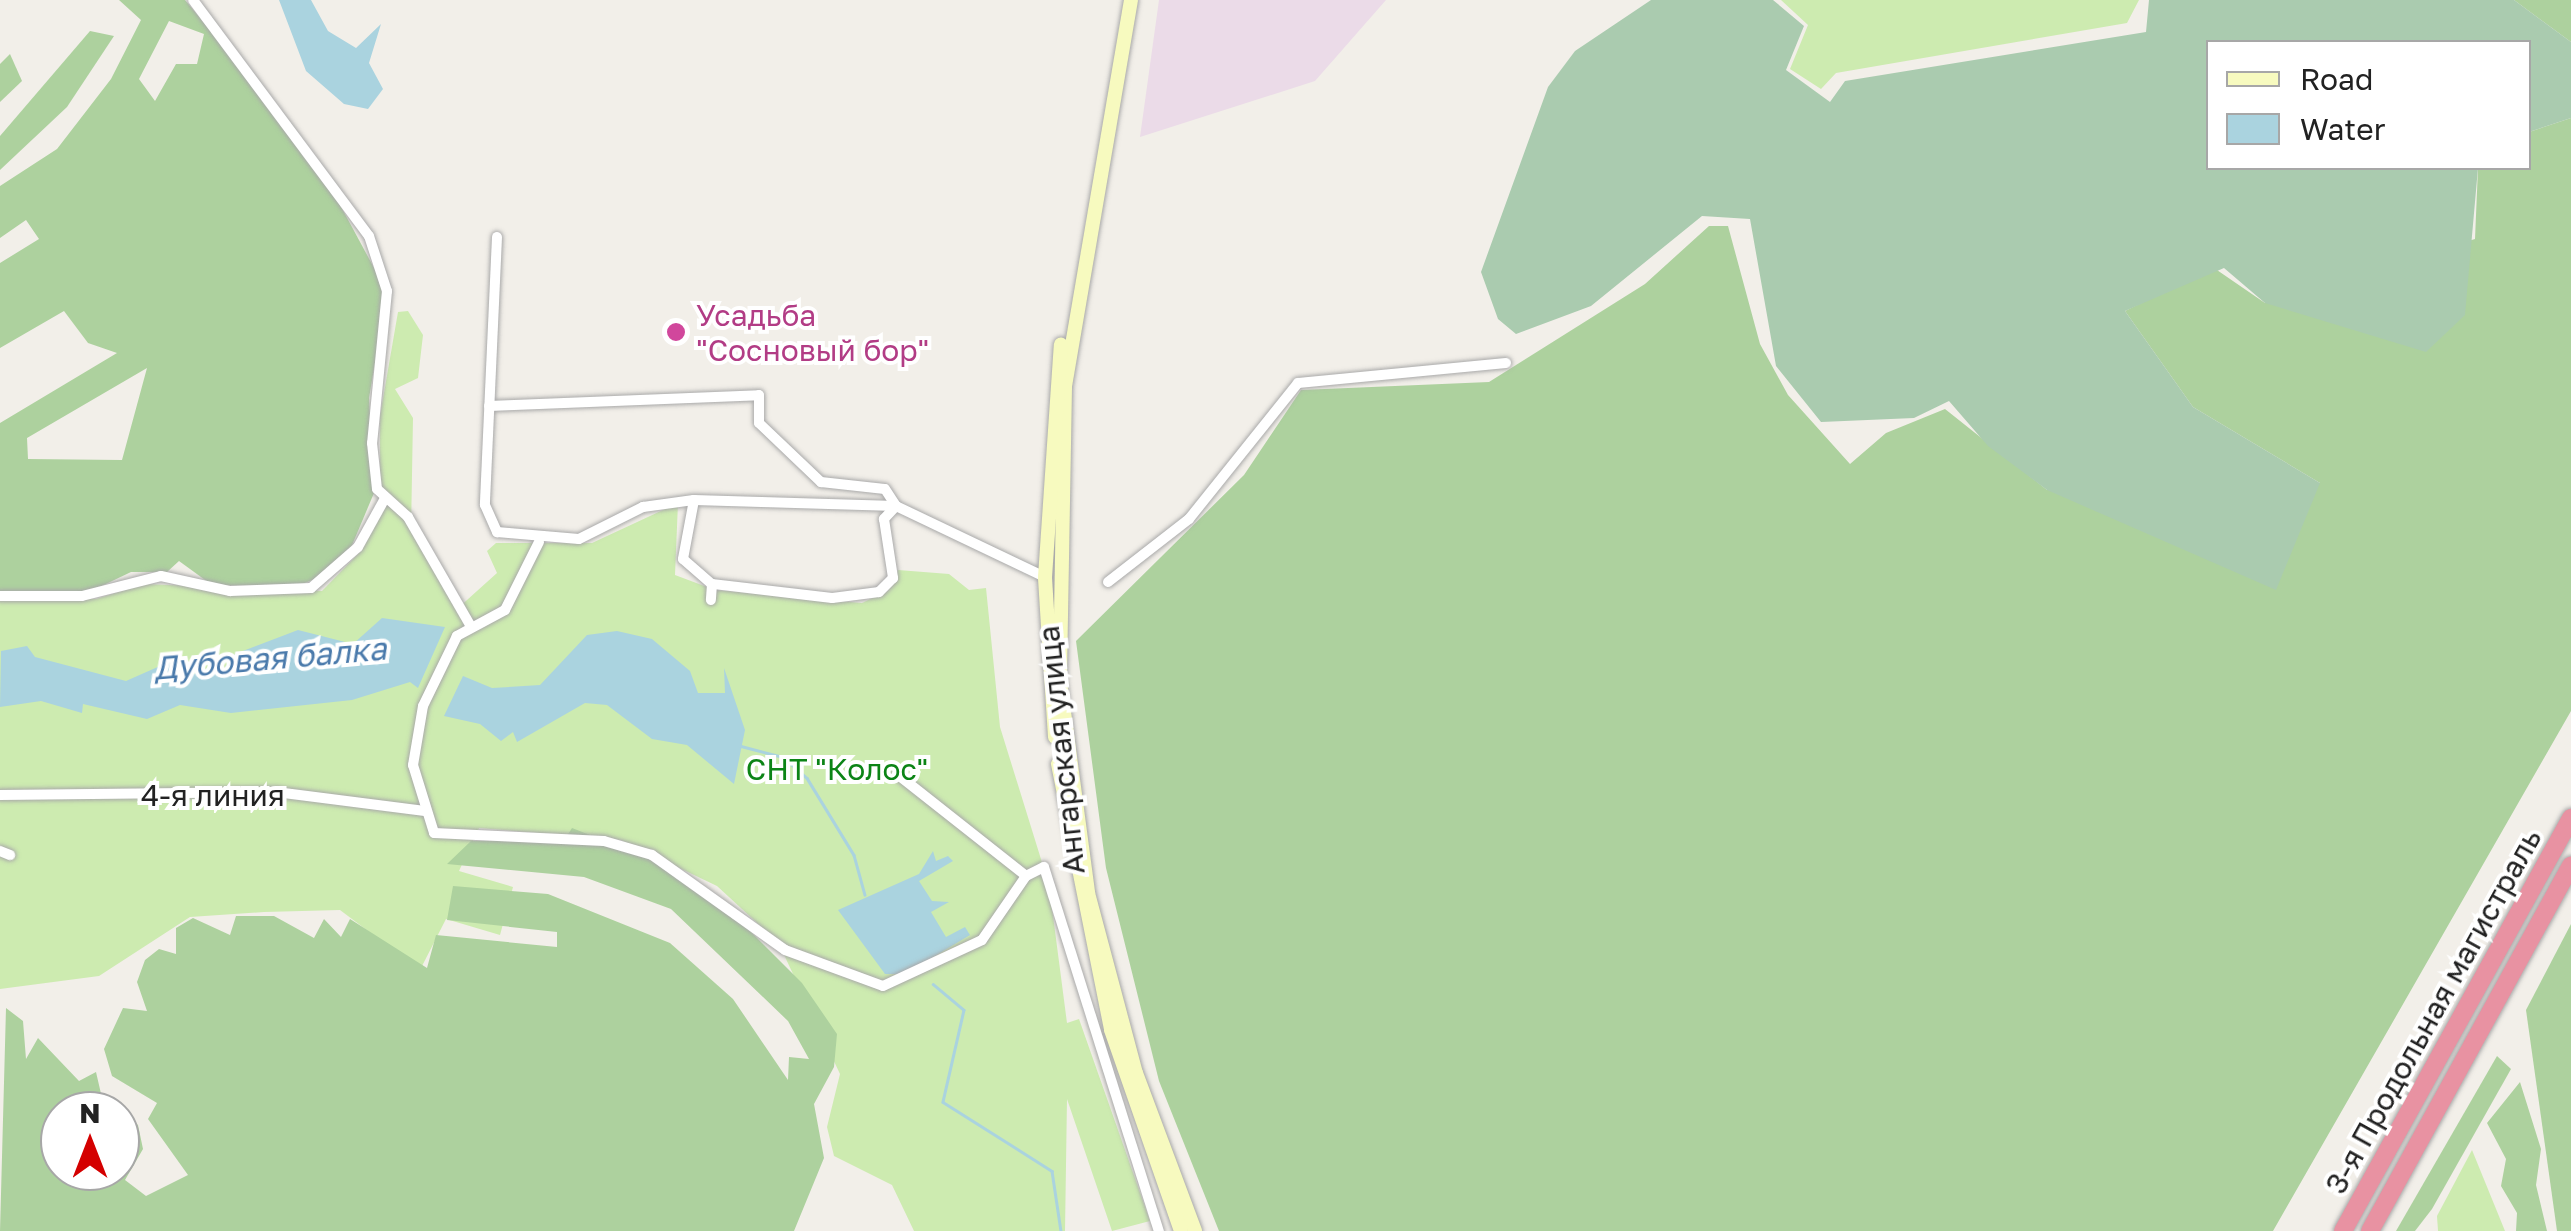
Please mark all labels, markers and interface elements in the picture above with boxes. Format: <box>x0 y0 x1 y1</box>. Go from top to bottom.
legend <box>2206 40 2531 170</box>
text: Road <box>2300 61 2374 97</box>
text: Water <box>2300 111 2385 147</box>
place label: Усадьба "Сосновый бор" <box>696 297 929 368</box>
marker: Усадьба "Сосновый бор" <box>665 321 687 343</box>
street label: Ангарская улица <box>1030 624 1092 876</box>
water label: Дубовая балка <box>152 629 388 687</box>
park label: СНТ "Колос" <box>746 751 928 787</box>
street label: 4-я линия <box>141 777 285 813</box>
street label: 3-я Продольная магистраль <box>2317 822 2549 1200</box>
north arrow <box>40 1091 140 1191</box>
text: N <box>79 1096 101 1129</box>

